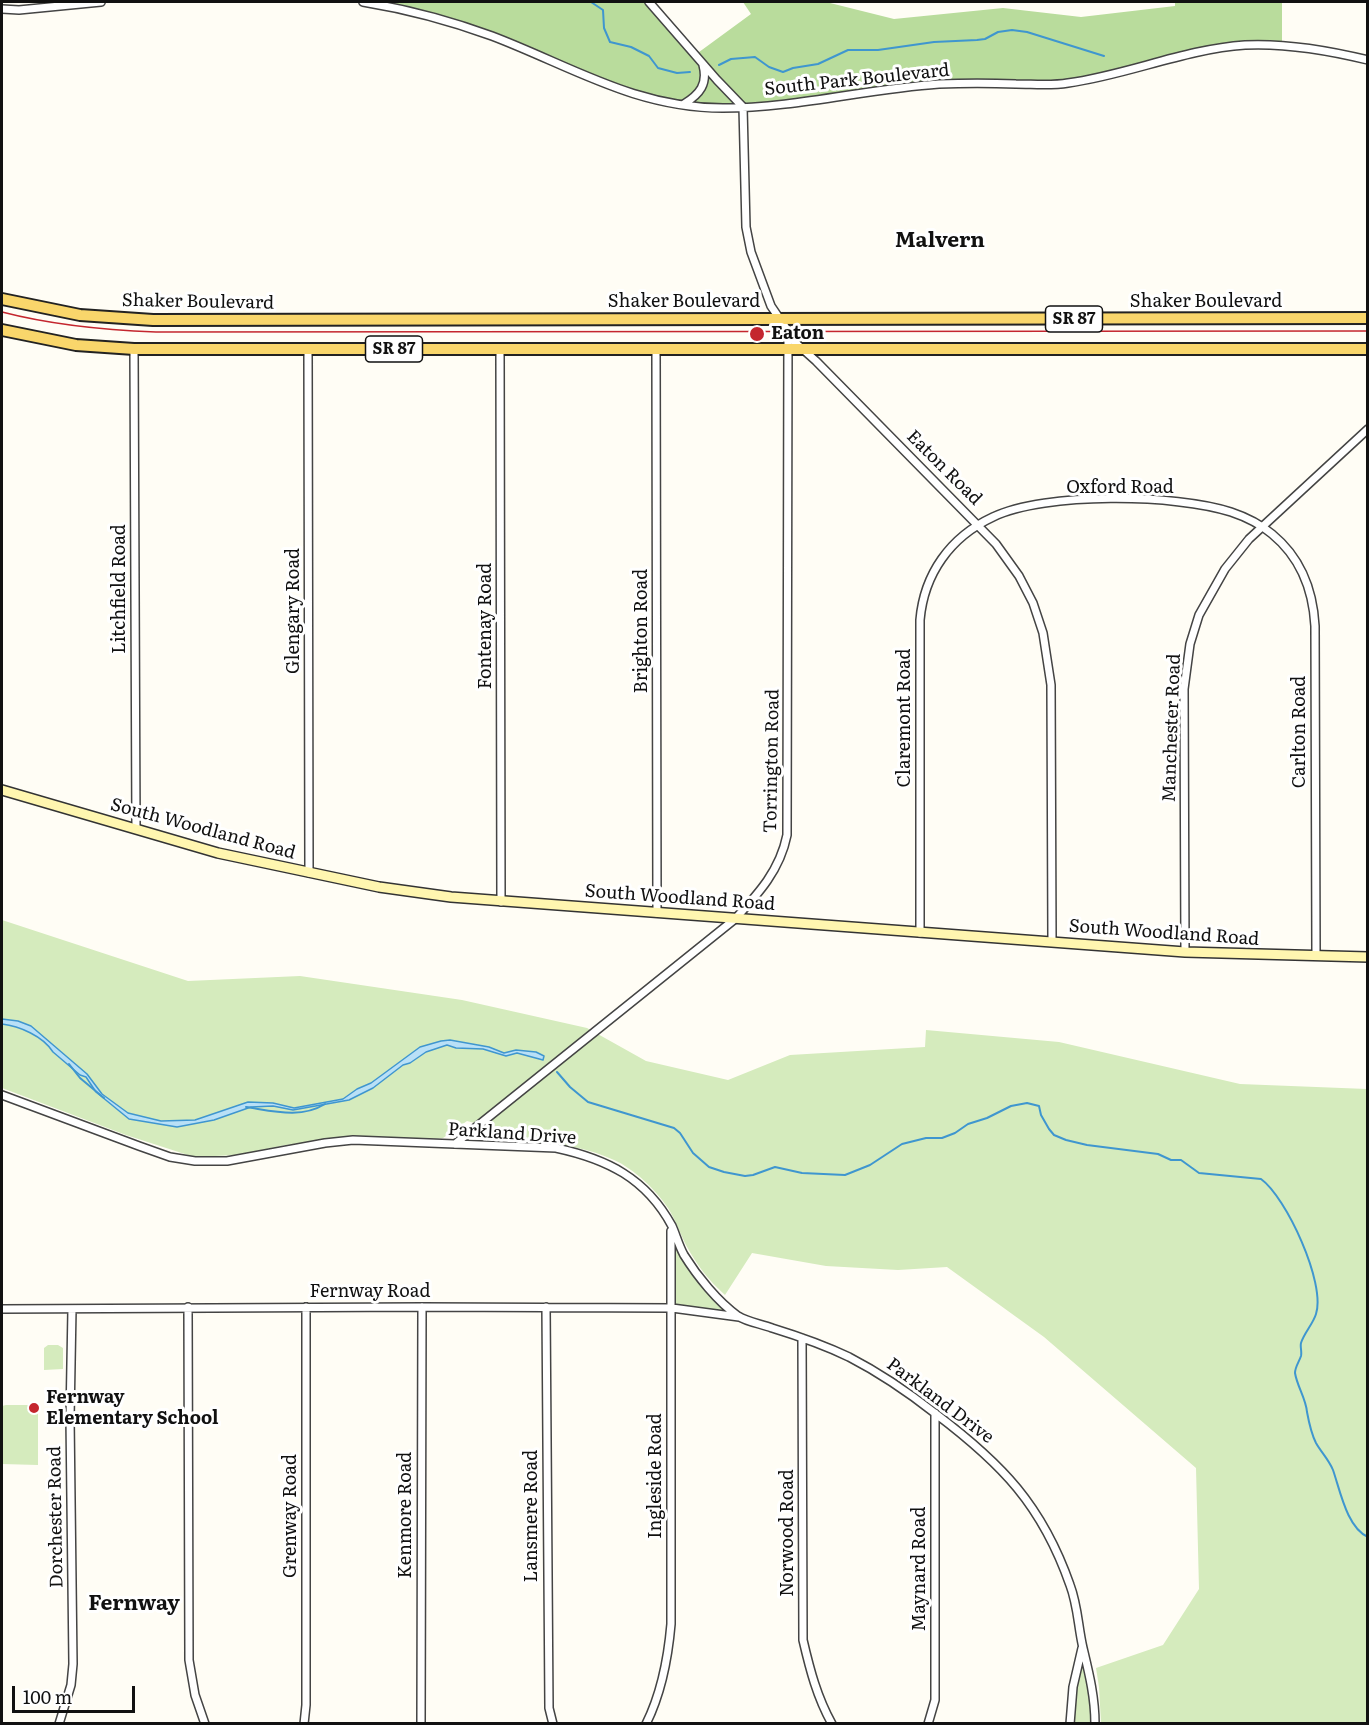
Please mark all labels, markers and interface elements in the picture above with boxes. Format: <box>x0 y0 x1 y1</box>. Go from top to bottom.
street label: South Park Boulevard <box>763 60 951 100</box>
district label: Malvern <box>895 228 985 254</box>
street label: Shaker Boulevard <box>122 290 274 314</box>
street label: Shaker Boulevard <box>608 291 760 313</box>
street label: Shaker Boulevard <box>1130 291 1282 313</box>
road number: SR 87 <box>1046 306 1102 332</box>
place label: Eaton <box>771 323 824 345</box>
marker: Eaton <box>748 325 766 343</box>
road number: SR 87 <box>366 336 422 362</box>
street label: Eaton Road <box>902 426 986 510</box>
street label: Oxford Road <box>1066 477 1174 499</box>
street label: Litchfield Road <box>109 524 131 654</box>
street label: Glengary Road <box>283 548 305 674</box>
street label: Fontenay Road <box>475 563 497 689</box>
street label: Brighton Road <box>631 569 653 693</box>
street label: Claremont Road <box>894 648 916 788</box>
street label: Manchester Road <box>1159 653 1185 803</box>
street label: Carlton Road <box>1289 676 1311 788</box>
street label: Torrington Road <box>760 689 784 833</box>
street label: South Woodland Road <box>108 794 298 864</box>
street label: South Woodland Road <box>584 881 776 915</box>
street label: South Woodland Road <box>1068 916 1260 950</box>
street label: Parkland Drive <box>447 1119 577 1149</box>
street label: Fernway Road <box>310 1281 430 1303</box>
street label: Parkland Drive <box>882 1354 998 1448</box>
place label: Fernway Elementary School <box>46 1387 218 1430</box>
marker: Fernway Elementary School <box>27 1401 41 1415</box>
street label: Ingleside Road <box>645 1413 667 1539</box>
street label: Dorchester Road <box>44 1446 68 1588</box>
street label: Lansmere Road <box>521 1450 543 1582</box>
street label: Kenmore Road <box>395 1452 417 1578</box>
street label: Grenway Road <box>280 1454 302 1578</box>
street label: Norwood Road <box>777 1469 799 1597</box>
street label: Maynard Road <box>909 1507 931 1631</box>
district label: Fernway <box>88 1591 180 1617</box>
scale bar <box>15 1674 138 1712</box>
text: 100 m <box>23 1683 72 1710</box>

